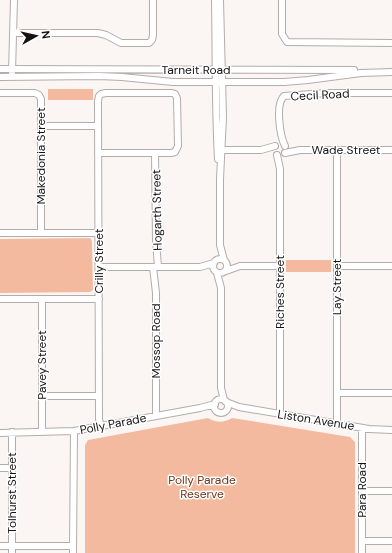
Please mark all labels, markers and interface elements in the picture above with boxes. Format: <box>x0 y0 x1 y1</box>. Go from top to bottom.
north arrow <box>16 16 56 56</box>
text: N <box>38 30 53 40</box>
street label: Tarneit Road <box>161 62 231 78</box>
street label: Cecil Road <box>290 85 350 105</box>
street label: Makedonia Street <box>33 107 49 205</box>
street label: Wade Street <box>311 142 381 158</box>
street label: Hogarth Street <box>148 169 166 251</box>
street label: Crilly Street <box>91 228 107 294</box>
street label: Riches Street <box>272 255 288 329</box>
street label: Lay Street <box>329 258 345 315</box>
street label: Mossop Road <box>148 303 164 379</box>
street label: Pavey Street <box>34 330 50 400</box>
street label: Liston Avenue <box>276 406 356 434</box>
street label: Polly Parade <box>78 410 148 438</box>
street label: Tolhurst Street <box>4 452 20 534</box>
street label: Para Road <box>354 462 370 518</box>
park label: Polly Parade Reserve <box>168 472 236 502</box>

